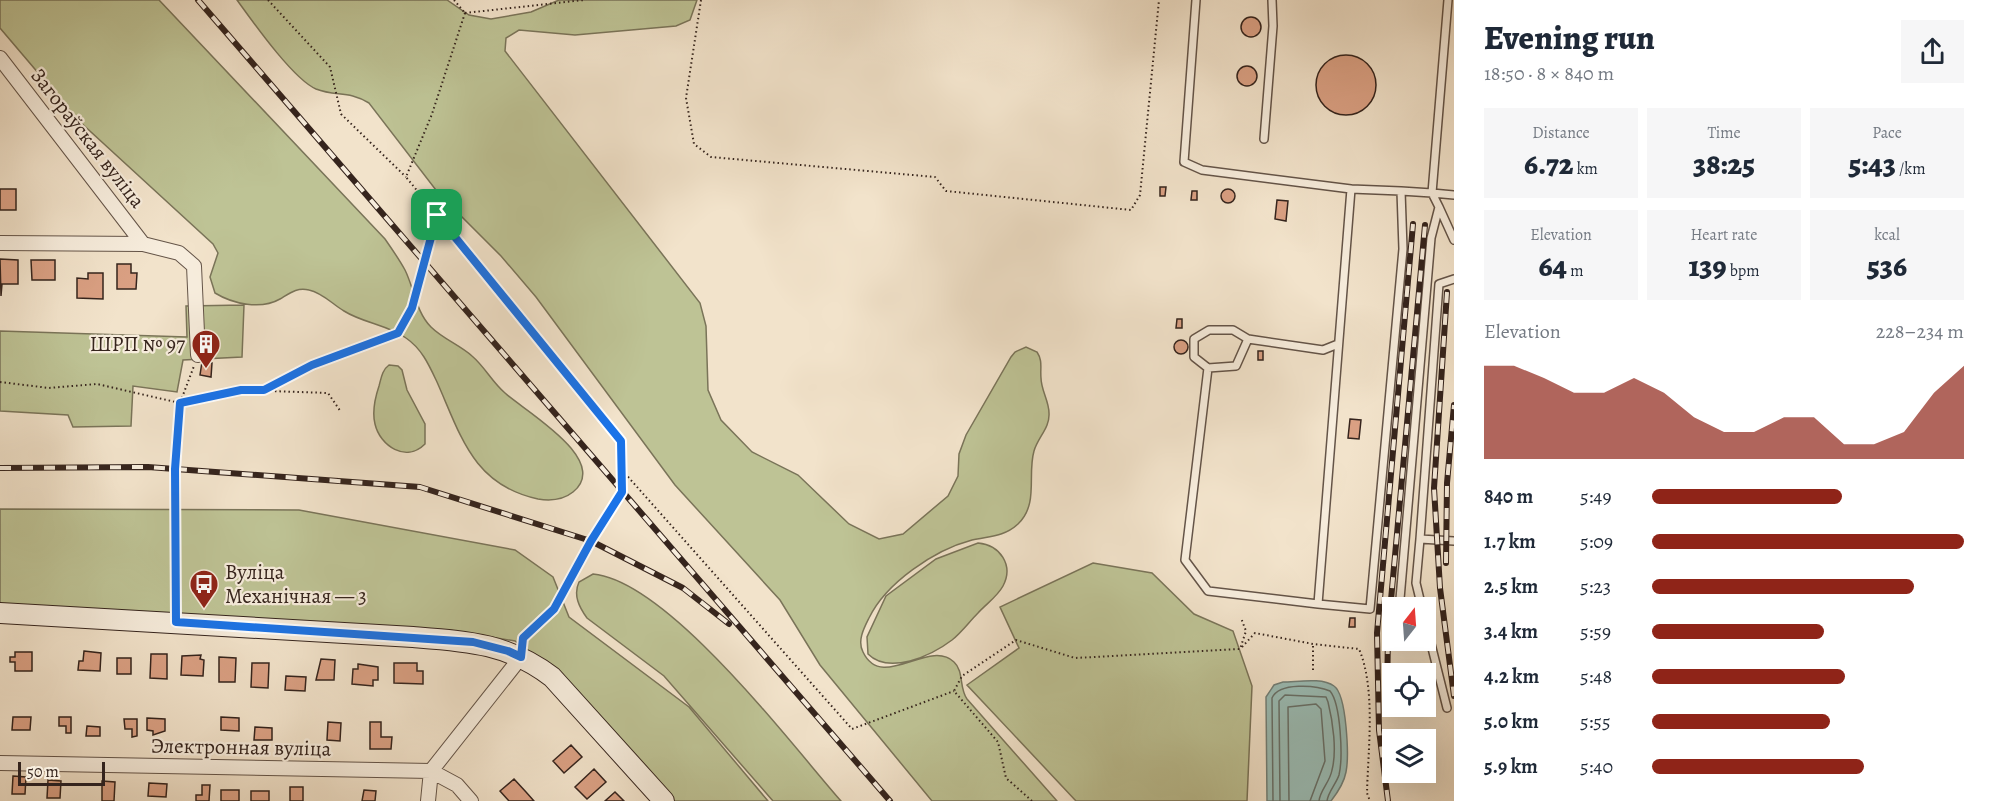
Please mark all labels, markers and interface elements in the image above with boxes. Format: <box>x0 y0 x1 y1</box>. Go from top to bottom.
text: Evening run <box>1484 15 1655 60</box>
button: share <box>1901 20 1964 83</box>
text: 18:50 · 8 × 840 m <box>1484 60 1614 87</box>
street label: Загораўская вуліца <box>25 62 152 214</box>
text: Distance <box>1532 122 1590 144</box>
text: Time <box>1707 122 1741 144</box>
text: Pace <box>1872 122 1902 144</box>
text: 6.72 <box>1524 144 1573 184</box>
text: 38:25 <box>1693 144 1755 184</box>
text: 5:43 <box>1848 144 1896 184</box>
text: km <box>1573 158 1598 180</box>
text: /km <box>1896 158 1926 180</box>
pin <box>411 189 462 240</box>
icon: arrive <box>420 198 453 231</box>
text: Elevation <box>1530 224 1592 246</box>
text: Heart rate <box>1691 224 1757 246</box>
text: kcal <box>1874 224 1900 246</box>
text: 64 <box>1539 246 1567 286</box>
text: 139 <box>1688 246 1727 286</box>
text: 536 <box>1867 246 1907 286</box>
text: m <box>1567 260 1583 282</box>
text: bpm <box>1727 260 1760 282</box>
text: Elevation <box>1484 318 1561 345</box>
text: 228–234 m <box>1876 318 1964 345</box>
building icon: ШРП № 97 <box>190 328 222 370</box>
place label: ШРП № 97 <box>89 330 185 358</box>
text: 840 m <box>1484 483 1533 510</box>
text: 5:49 <box>1580 483 1612 510</box>
text: 1.7 km <box>1484 528 1536 555</box>
text: 5:09 <box>1580 528 1613 555</box>
place label: Вуліца Механічная — 3 <box>225 558 367 610</box>
bus stop icon: Вуліца Механічная — 3 <box>188 568 220 610</box>
text: 2.5 km <box>1484 573 1538 600</box>
text: 5:23 <box>1580 573 1611 600</box>
north arrow <box>1382 597 1436 651</box>
map controls <box>1382 597 1436 783</box>
text: 3.4 km <box>1484 618 1538 645</box>
text: 5:59 <box>1580 618 1611 645</box>
button: locate <box>1382 663 1436 717</box>
text: 4.2 km <box>1484 663 1539 690</box>
text: 5:48 <box>1580 663 1612 690</box>
text: 5.0 km <box>1484 708 1539 735</box>
text: 5:55 <box>1580 708 1611 735</box>
button: layers <box>1382 729 1436 783</box>
street label: Электронная вуліца <box>151 731 332 763</box>
text: 5.9 km <box>1484 753 1538 780</box>
text: 5:40 <box>1580 753 1613 780</box>
scale bar <box>18 759 105 786</box>
text: 50 m <box>27 761 59 783</box>

